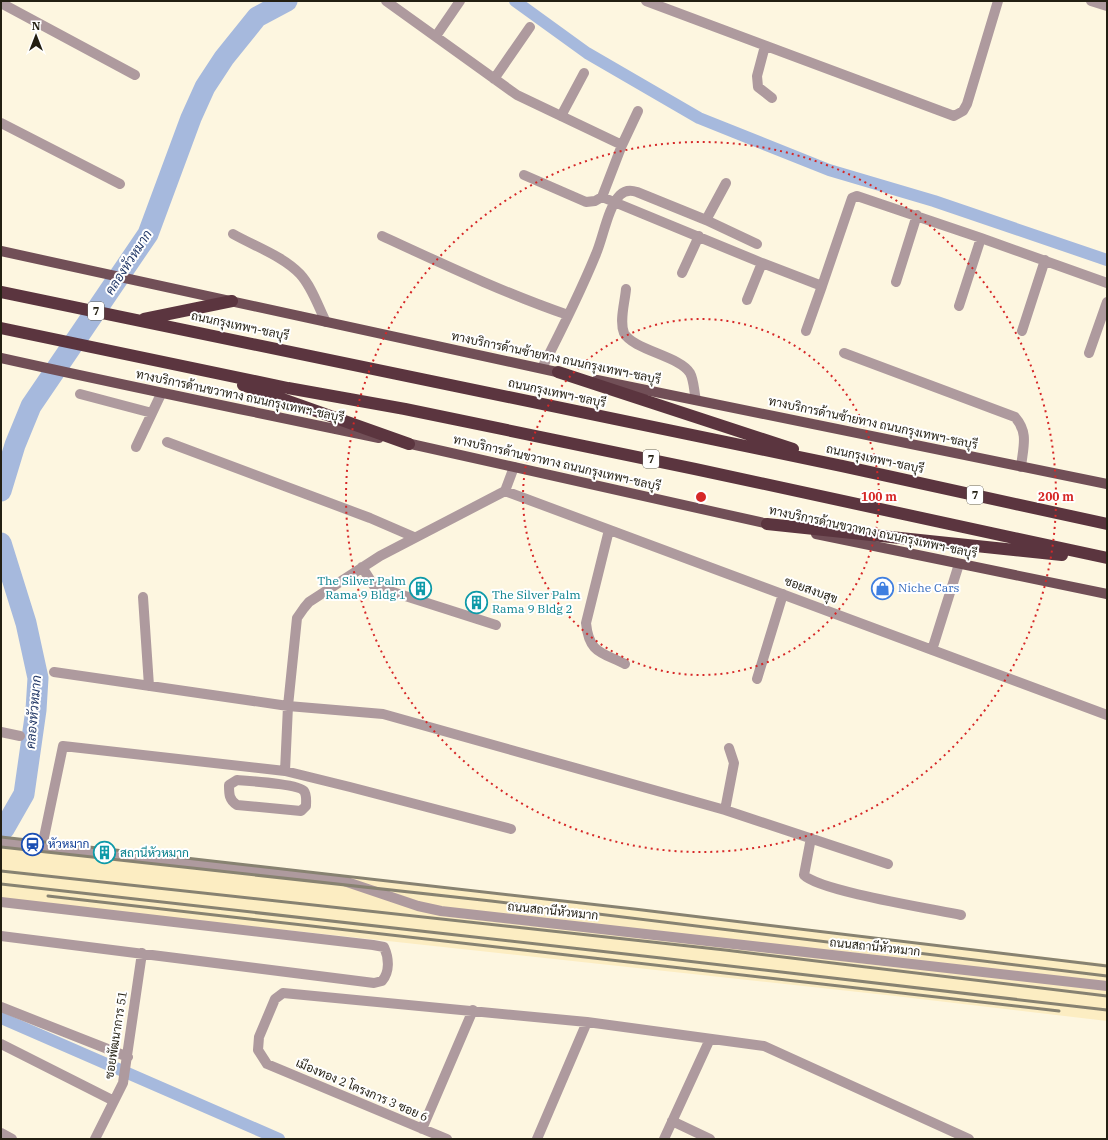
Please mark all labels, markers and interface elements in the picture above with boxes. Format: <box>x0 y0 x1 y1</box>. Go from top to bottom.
north arrow <box>16 16 56 56</box>
text: N <box>32 19 41 33</box>
water label: คลองหัวหมาก <box>101 227 156 298</box>
road number: 7 <box>88 302 104 320</box>
street label: ถนนกรุงเทพฯ-ชลบุรี <box>189 308 291 345</box>
street label: ทางบริการด้านซ้ายทาง ถนนกรุงเทพฯ-ชลบุรี <box>450 328 662 389</box>
street label: ทางบริการด้านขวาทาง ถนนกรุงเทพฯ-ชลบุรี <box>134 366 346 427</box>
street label: ถนนกรุงเทพฯ-ชลบุรี <box>506 375 608 412</box>
street label: ทางบริการด้านซ้ายทาง ถนนกรุงเทพฯ-ชลบุรี <box>767 393 979 454</box>
street label: ทางบริการด้านขวาทาง ถนนกรุงเทพฯ-ชลบุรี <box>451 431 663 496</box>
street label: ถนนกรุงเทพฯ-ชลบุรี <box>824 441 926 478</box>
road number: 7 <box>643 450 659 468</box>
road number: 7 <box>967 486 983 504</box>
text: 100 m <box>861 489 897 504</box>
text: 200 m <box>1038 489 1074 504</box>
centre of rings <box>694 490 708 504</box>
street label: ทางบริการด้านขวาทาง ถนนกรุงเทพฯ-ชลบุรี <box>767 502 979 563</box>
place label: The Silver Palm Rama 9 Bldg 1 <box>317 573 407 602</box>
street label: ซอยสงบสุข <box>782 573 840 608</box>
building icon: The Silver Palm Rama 9 Bldg 1 <box>408 575 434 601</box>
shop icon: Niche Cars <box>870 575 896 601</box>
place label: Niche Cars <box>898 580 960 595</box>
place label: The Silver Palm Rama 9 Bldg 2 <box>492 587 581 616</box>
building icon: The Silver Palm Rama 9 Bldg 2 <box>463 589 489 615</box>
water label: คลองหัวหมาก <box>22 674 45 750</box>
station icon: หัวหมาก <box>19 831 45 857</box>
place label: หัวหมาก <box>48 836 90 851</box>
building icon: สถานีหัวหมาก <box>92 840 118 866</box>
place label: สถานีหัวหมาก <box>120 845 189 860</box>
street label: ถนนสถานีหัวหมาก <box>507 898 599 923</box>
street label: ถนนสถานีหัวหมาก <box>829 934 921 959</box>
street label: ซอยพัฒนาการ 51 <box>101 990 130 1080</box>
street label: เมืองทอง 2 โครงการ 3 ซอย 6 <box>294 1055 431 1124</box>

